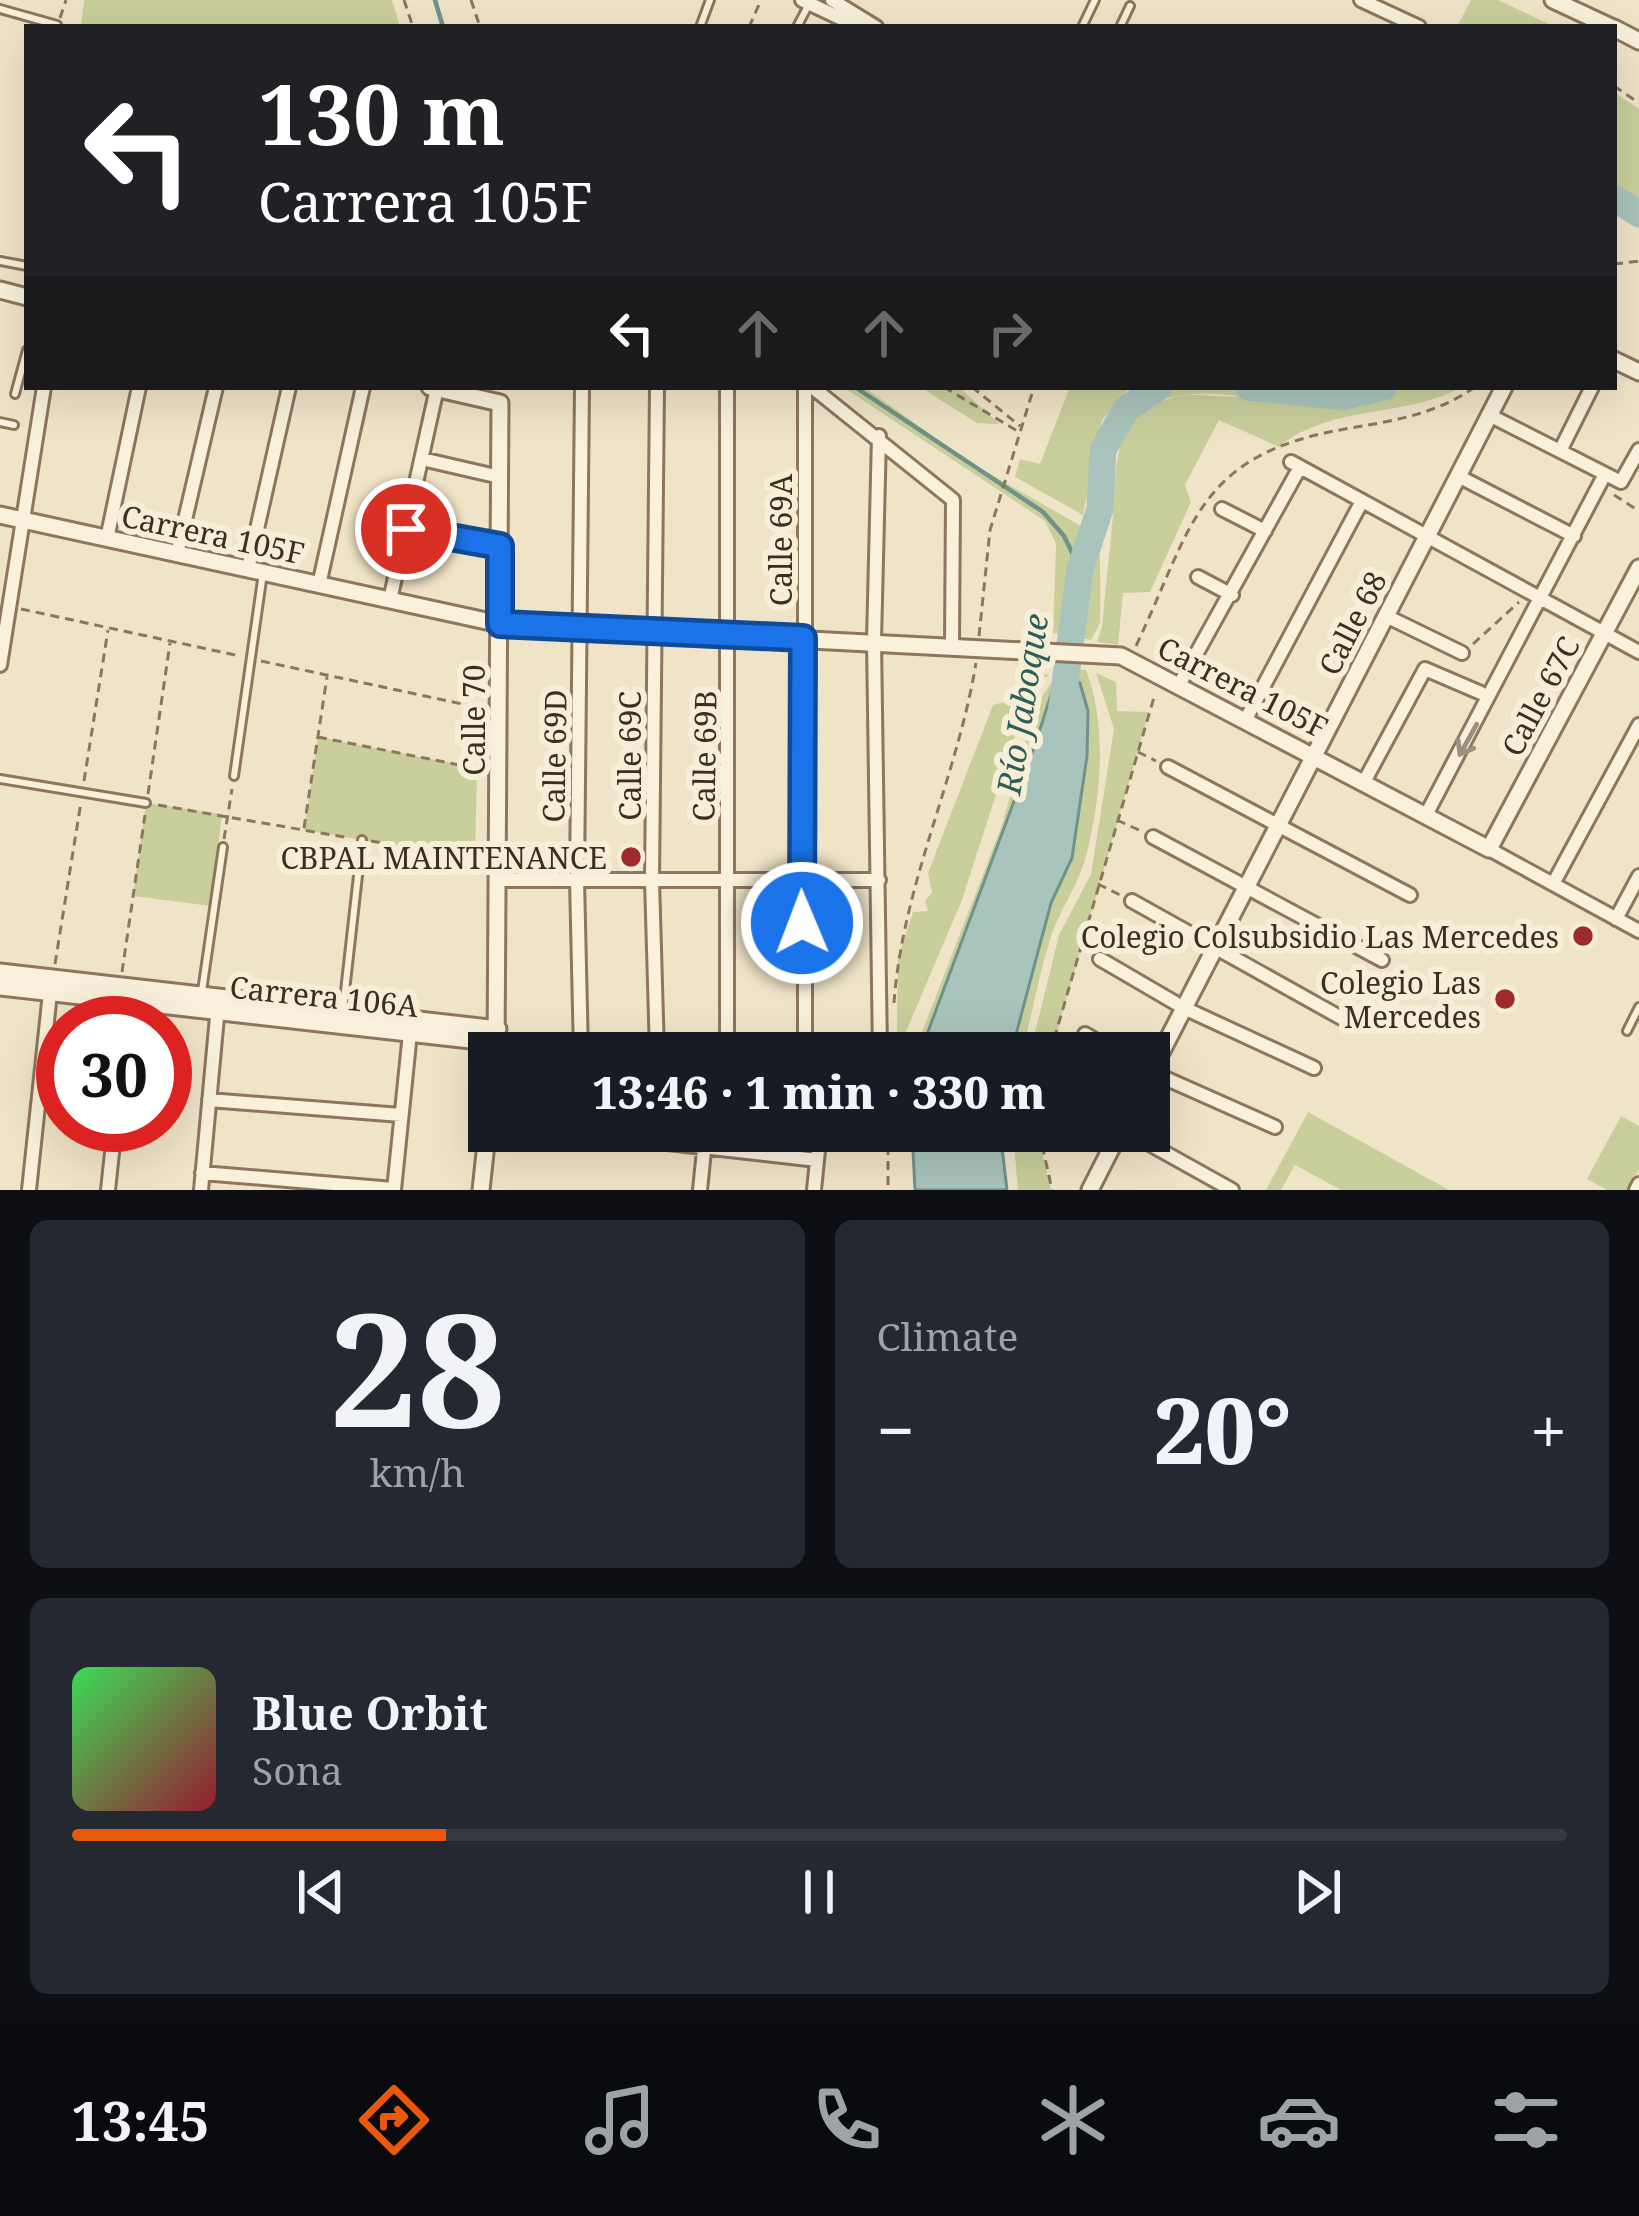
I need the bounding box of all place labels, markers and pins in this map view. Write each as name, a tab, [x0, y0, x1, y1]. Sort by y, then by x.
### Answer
pin	[355, 478, 457, 580]
place label: CBPAL MAINTENANCE	[280, 837, 607, 878]
marker: CBPAL MAINTENANCE	[618, 844, 644, 870]
place label: Colegio Colsubsidio Las Mercedes	[1081, 916, 1559, 957]
marker: Colegio Colsubsidio Las Mercedes	[1570, 923, 1596, 949]
place label: Colegio Las Mercedes	[1320, 962, 1481, 1037]
marker: Colegio Las Mercedes	[1492, 986, 1518, 1012]

